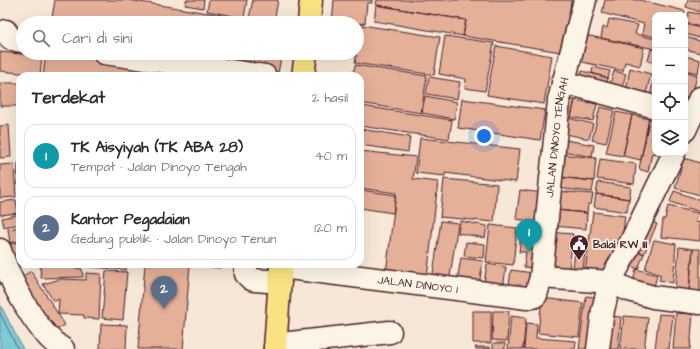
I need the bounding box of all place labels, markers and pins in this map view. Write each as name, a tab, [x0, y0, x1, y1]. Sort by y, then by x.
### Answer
pin: 1	[516, 219, 542, 252]
public building icon: Balai RW III	[568, 233, 590, 261]
place label: Balai RW III	[593, 237, 648, 252]
pin: 2	[151, 276, 177, 309]

